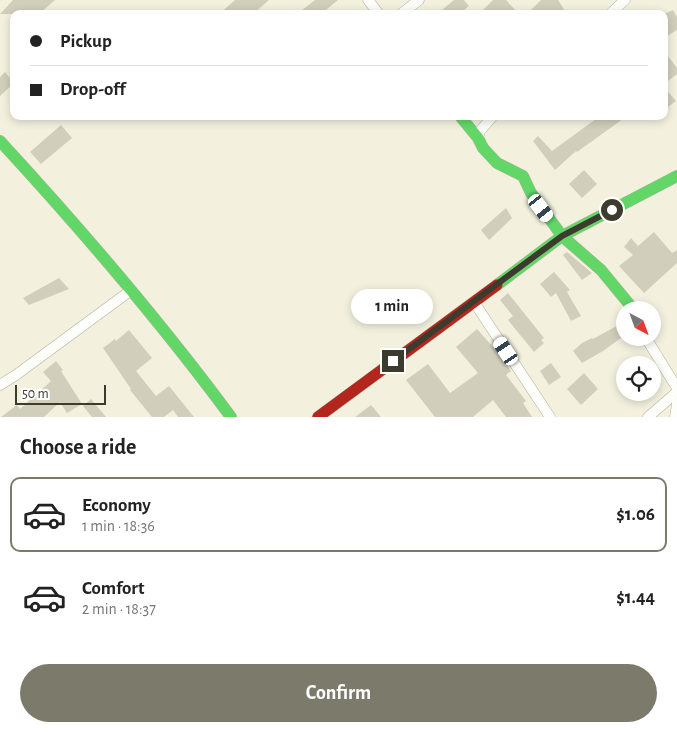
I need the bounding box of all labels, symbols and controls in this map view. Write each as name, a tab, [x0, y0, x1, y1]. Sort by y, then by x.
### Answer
text: Pickup	[60, 32, 112, 51]
text: Drop-off	[60, 80, 125, 99]
car	[525, 192, 556, 224]
route start	[601, 199, 623, 221]
callout: 1 min	[352, 288, 434, 324]
text: 1 min	[375, 298, 409, 314]
north arrow	[616, 301, 661, 346]
map controls	[616, 301, 661, 401]
car	[491, 334, 520, 368]
route end	[382, 350, 404, 372]
button: locate	[616, 356, 661, 401]
scale bar	[15, 382, 106, 405]
text: 50 m	[22, 387, 49, 401]
text: Choose a ride	[20, 436, 136, 458]
icon: car	[22, 492, 67, 537]
text: Economy	[82, 496, 151, 515]
text: $1.06	[616, 505, 655, 524]
text: 1 min · 18:36	[82, 518, 155, 534]
icon: car	[22, 575, 67, 620]
text: Comfort	[82, 579, 144, 598]
text: $1.44	[616, 588, 655, 607]
text: 2 min · 18:37	[82, 601, 156, 617]
button: Confirm	[20, 664, 657, 722]

